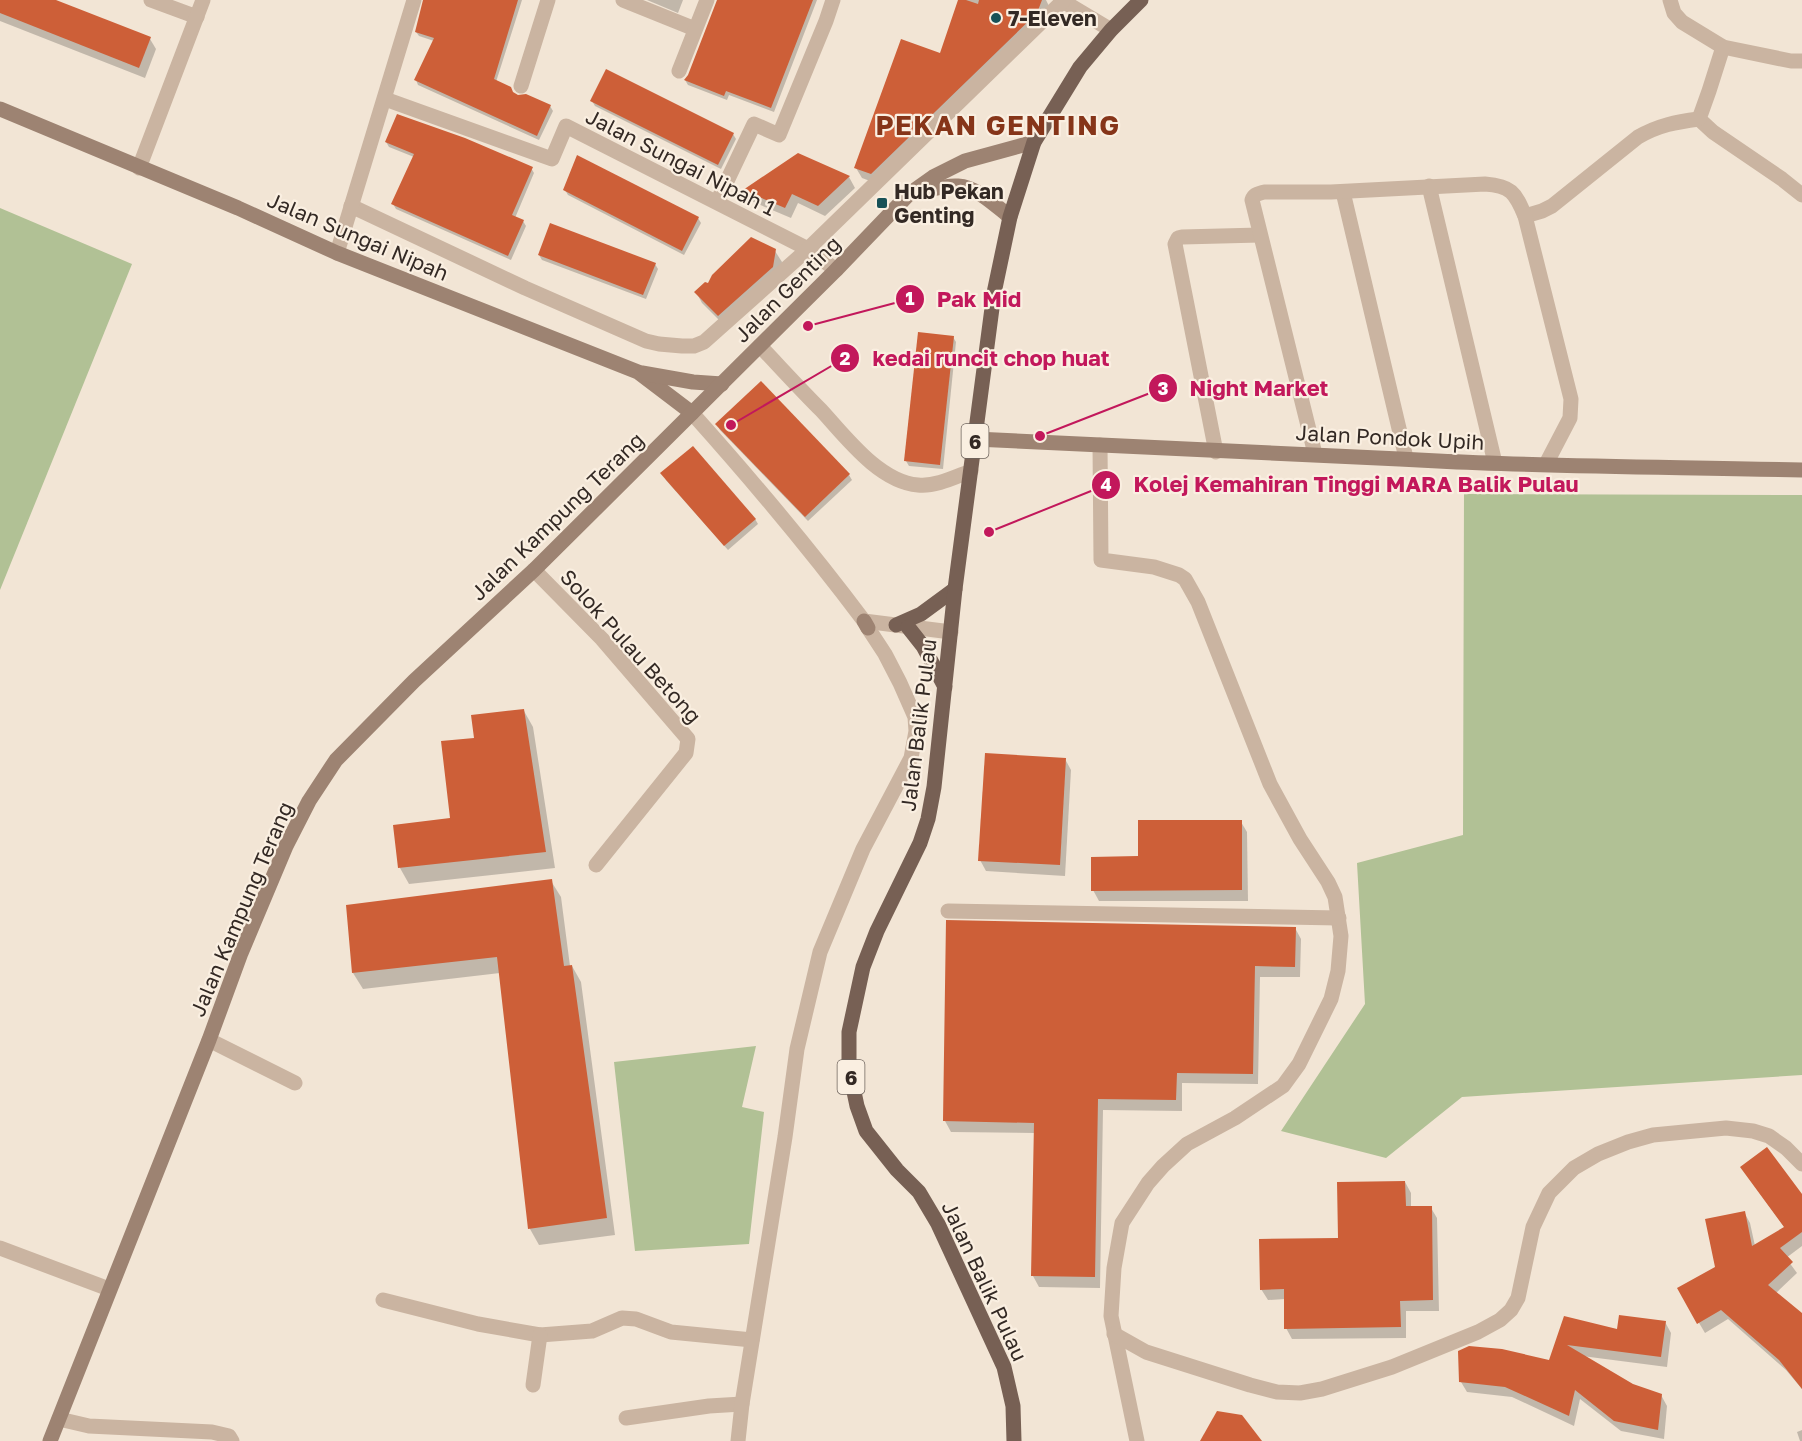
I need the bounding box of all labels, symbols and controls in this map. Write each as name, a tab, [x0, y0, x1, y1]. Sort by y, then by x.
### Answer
place label: 7-Eleven	[1008, 5, 1097, 31]
marker: 7-Eleven	[989, 11, 1003, 25]
street label: Jalan Sungai Nipah 1	[582, 103, 780, 221]
district label: PEKAN GENTING	[875, 109, 1121, 141]
place label: Hub Pekan Genting	[894, 178, 1004, 228]
street label: Jalan Sungai Nipah	[264, 186, 452, 286]
marker: Hub Pekan Genting	[875, 196, 889, 210]
street label: Jalan Genting	[728, 230, 846, 348]
callout: Pak Mid	[895, 279, 1033, 319]
text: Pak Mid	[937, 285, 1021, 312]
text: 1	[905, 287, 915, 309]
callout: kedai runcit chop huat	[830, 338, 1121, 378]
text: kedai runcit chop huat	[872, 344, 1110, 371]
text: 2	[840, 347, 851, 369]
callout: Night Market	[1148, 368, 1341, 408]
text: Night Market	[1190, 374, 1329, 401]
text: 3	[1158, 377, 1169, 399]
street label: Jalan Pondok Upih	[1295, 419, 1485, 455]
road number: 6	[962, 424, 988, 458]
street label: Jalan Kampung Terang	[465, 427, 649, 605]
callout: Kolej Kemahiran Tinggi MARA Balik Pulau	[1091, 465, 1590, 505]
text: Kolej Kemahiran Tinggi MARA Balik Pulau	[1133, 470, 1579, 497]
text: 4	[1100, 473, 1112, 495]
street label: Solok Pulau Betong	[555, 564, 707, 728]
street label: Jalan Balik Pulau	[895, 637, 941, 813]
street label: Jalan Kampung Terang	[184, 798, 298, 1020]
road number: 6	[838, 1060, 864, 1094]
street label: Jalan Balik Pulau	[937, 1197, 1033, 1365]

